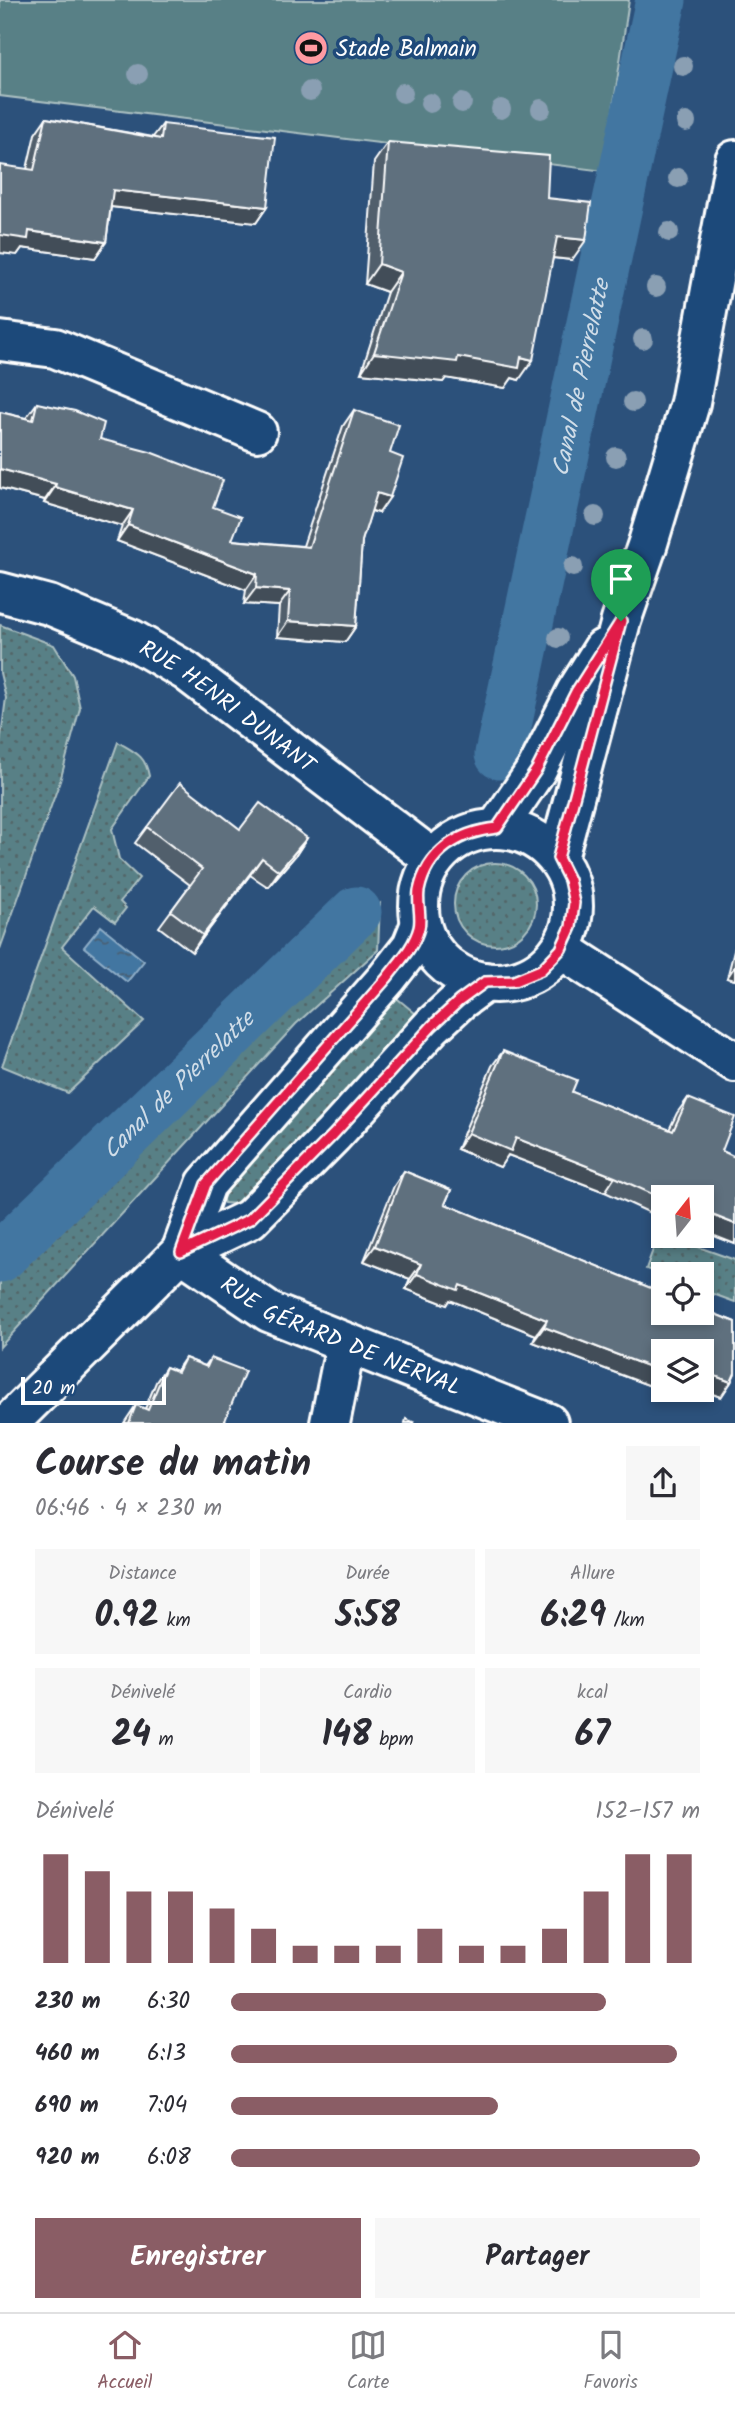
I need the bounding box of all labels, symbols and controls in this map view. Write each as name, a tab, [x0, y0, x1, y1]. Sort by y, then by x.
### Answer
sports icon: Stade Balmain	[292, 29, 330, 67]
place label: Stade Balmain	[336, 32, 477, 68]
water label: Canal de Pierrelatte	[542, 274, 622, 480]
pin	[591, 549, 651, 621]
icon: arrive	[602, 560, 640, 598]
street label: RUE HENRI DUNANT	[132, 631, 324, 784]
water label: Canal de Pierrelatte	[94, 1000, 266, 1169]
north arrow	[651, 1185, 714, 1248]
map controls	[651, 1185, 714, 1402]
button: locate	[651, 1262, 714, 1325]
street label: RUE GÉRARD DE NERVAL	[212, 1268, 466, 1407]
button: layers	[651, 1339, 714, 1402]
scale bar	[21, 1374, 166, 1406]
text: 20 m	[32, 1374, 75, 1404]
text: Course du matin	[35, 1435, 311, 1495]
button: share	[626, 1446, 700, 1520]
text: 06:46 · 4 × 230 m	[35, 1491, 222, 1527]
text: Distance	[108, 1559, 177, 1589]
text: Durée	[345, 1559, 390, 1589]
text: Allure	[570, 1559, 615, 1589]
text: 0.92	[94, 1589, 159, 1645]
text: 5:58	[335, 1589, 400, 1645]
text: 6:29	[540, 1589, 606, 1645]
text: km	[159, 1606, 191, 1636]
text: /km	[606, 1606, 645, 1636]
text: Dénivelé	[110, 1678, 175, 1708]
text: Cardio	[343, 1678, 392, 1708]
text: kcal	[577, 1678, 608, 1708]
text: 24	[111, 1708, 151, 1764]
text: 148	[321, 1708, 372, 1764]
text: 67	[575, 1708, 610, 1764]
text: m	[151, 1725, 174, 1755]
text: bpm	[372, 1725, 414, 1755]
text: Dénivelé	[35, 1794, 113, 1830]
text: 152–157 m	[595, 1794, 700, 1830]
text: 230 m	[35, 1984, 100, 2020]
text: 6:30	[147, 1984, 190, 2020]
text: 460 m	[35, 2036, 100, 2072]
text: 6:13	[147, 2036, 186, 2072]
text: 690 m	[35, 2088, 99, 2124]
text: 7:04	[147, 2088, 187, 2124]
text: 920 m	[35, 2140, 100, 2176]
text: 6:08	[147, 2140, 191, 2176]
button: Enregistrer	[35, 2218, 361, 2298]
button: Partager	[375, 2218, 700, 2298]
tab: Accueil	[97, 2326, 152, 2398]
tab: Carte	[347, 2326, 389, 2398]
tab: Favoris	[583, 2326, 638, 2398]

